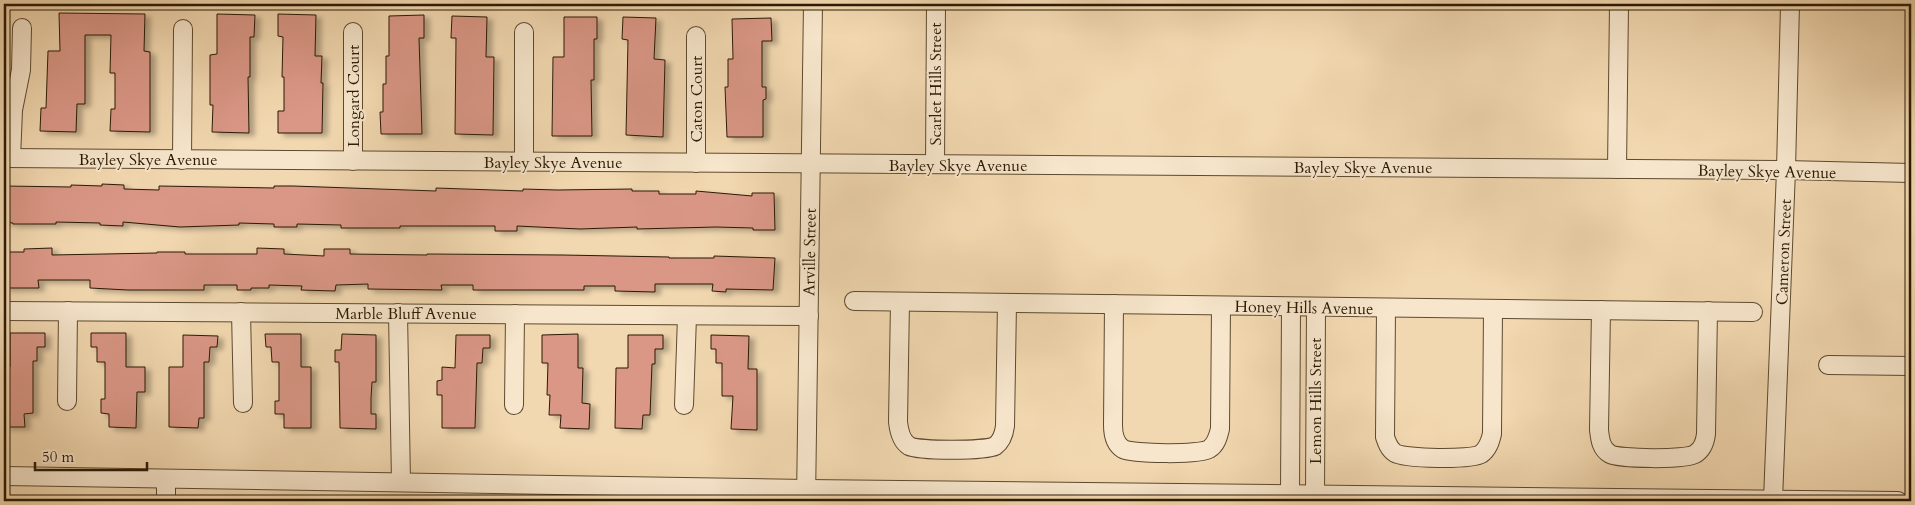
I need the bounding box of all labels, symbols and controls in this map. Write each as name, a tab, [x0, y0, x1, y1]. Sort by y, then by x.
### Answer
street label: Scarlet Hills Street	[925, 23, 947, 145]
street label: Longard Court	[343, 45, 365, 147]
street label: Caton Court	[686, 56, 708, 142]
street label: Bayley Skye Avenue	[79, 149, 217, 171]
street label: Bayley Skye Avenue	[484, 152, 622, 174]
street label: Bayley Skye Avenue	[889, 155, 1027, 177]
street label: Bayley Skye Avenue	[1294, 157, 1432, 179]
street label: Bayley Skye Avenue	[1697, 160, 1837, 184]
street label: Cameron Street	[1771, 199, 1797, 306]
street label: Arville Street	[798, 208, 822, 296]
street label: Honey Hills Avenue	[1234, 296, 1374, 320]
street label: Marble Bluff Avenue	[335, 303, 477, 325]
street label: Lemon Hills Street	[1305, 338, 1327, 464]
scale bar	[35, 440, 148, 472]
text: 50 m	[42, 447, 74, 467]

